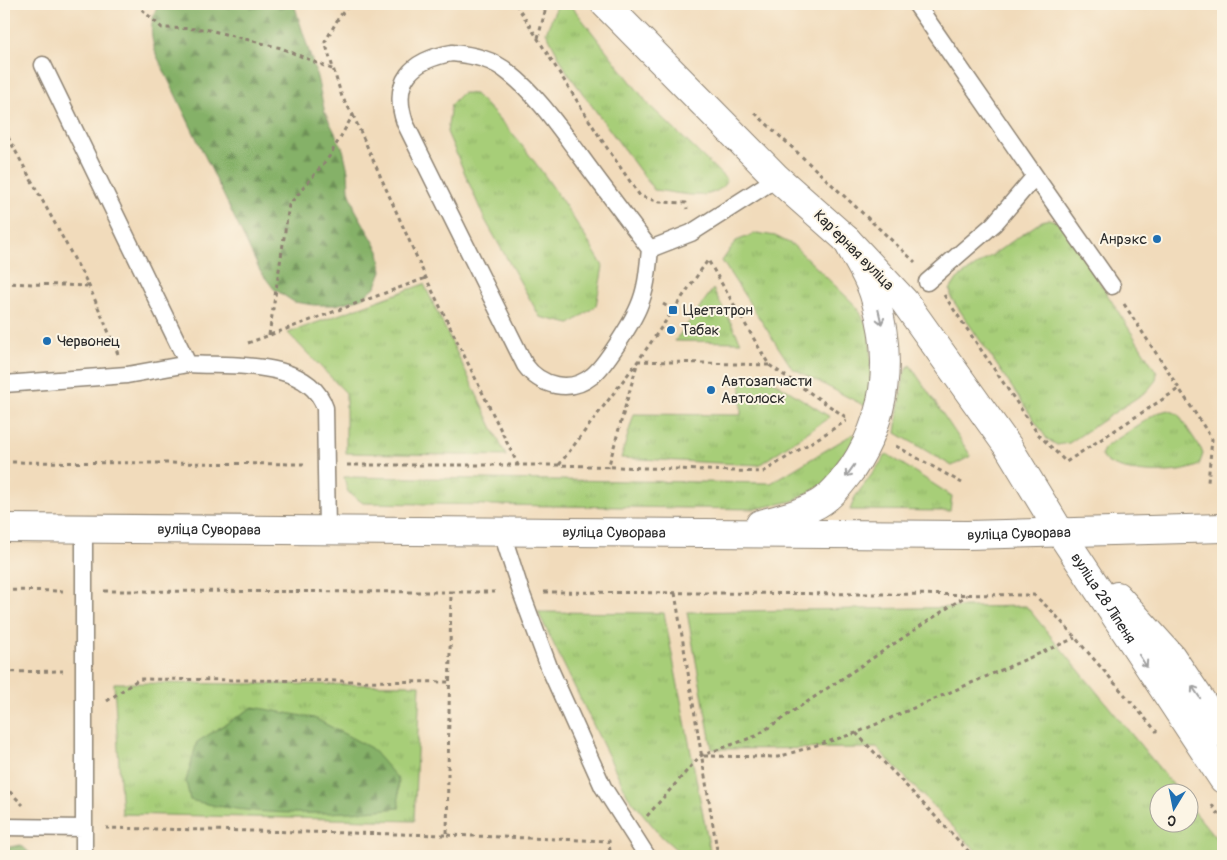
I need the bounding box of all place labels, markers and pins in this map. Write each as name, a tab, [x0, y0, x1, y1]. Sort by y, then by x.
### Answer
place label: Анрэкс	[1099, 230, 1147, 249]
marker: Анрэкс	[1151, 233, 1163, 245]
place label: Цветатрон	[683, 301, 753, 320]
marker: Цветатрон	[667, 304, 679, 316]
place label: Табак	[681, 321, 719, 340]
marker: Табак	[665, 324, 677, 336]
place label: Червонец	[57, 332, 120, 351]
marker: Червонец	[41, 335, 53, 347]
place label: Автозапчасти Автолоск	[721, 372, 812, 408]
marker: Автозапчасти Автолоск	[705, 384, 717, 396]

